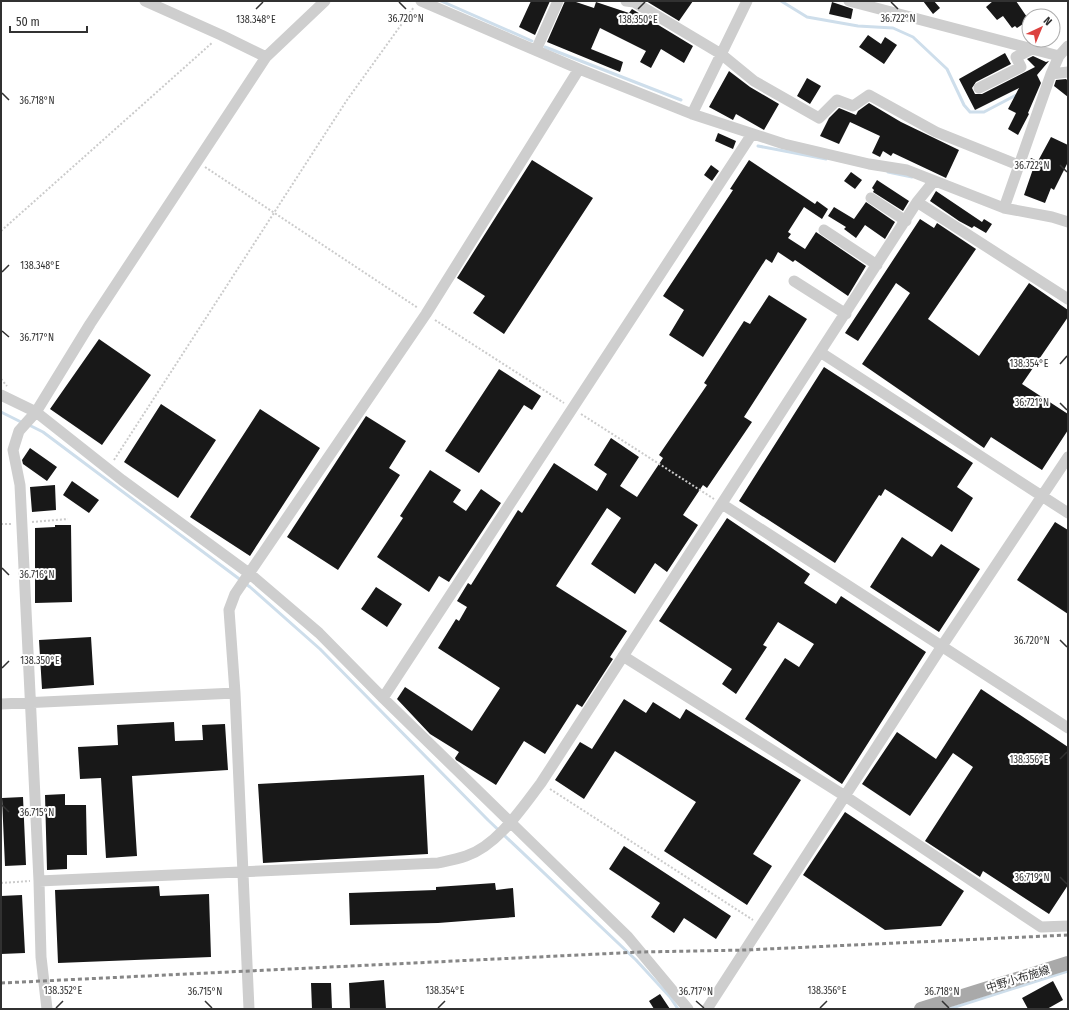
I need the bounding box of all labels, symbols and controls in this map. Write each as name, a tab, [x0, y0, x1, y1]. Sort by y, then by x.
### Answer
scale bar	[10, 8, 87, 34]
north arrow	[1021, 8, 1061, 48]
text: 36.720°N	[388, 13, 424, 25]
text: 36.722°N	[880, 13, 916, 25]
text: 138.348°E	[236, 14, 276, 26]
text: 138.350°E	[618, 14, 658, 26]
text: N	[1041, 14, 1054, 28]
text: 50 m	[16, 15, 40, 29]
text: 36.718°N	[19, 95, 55, 107]
text: 36.722°N	[1014, 160, 1050, 172]
text: 138.348°E	[20, 260, 60, 272]
text: 36.717°N	[20, 332, 54, 344]
text: 138.354°E	[1010, 358, 1049, 370]
text: 36.721°N	[1015, 397, 1049, 409]
text: 36.716°N	[19, 569, 55, 581]
text: 36.720°N	[1014, 635, 1050, 647]
text: 138.350°E	[20, 655, 60, 667]
text: 138.356°E	[1010, 754, 1049, 766]
text: 36.715°N	[20, 807, 54, 819]
text: 36.719°N	[1014, 872, 1050, 884]
street label: 中野小布施線	[985, 963, 1051, 995]
text: 138.352°E	[44, 985, 83, 997]
text: 138.354°E	[426, 985, 465, 997]
text: 138.356°E	[808, 985, 847, 997]
text: 36.715°N	[188, 986, 222, 998]
text: 36.717°N	[679, 986, 713, 998]
text: 36.718°N	[924, 986, 960, 998]

